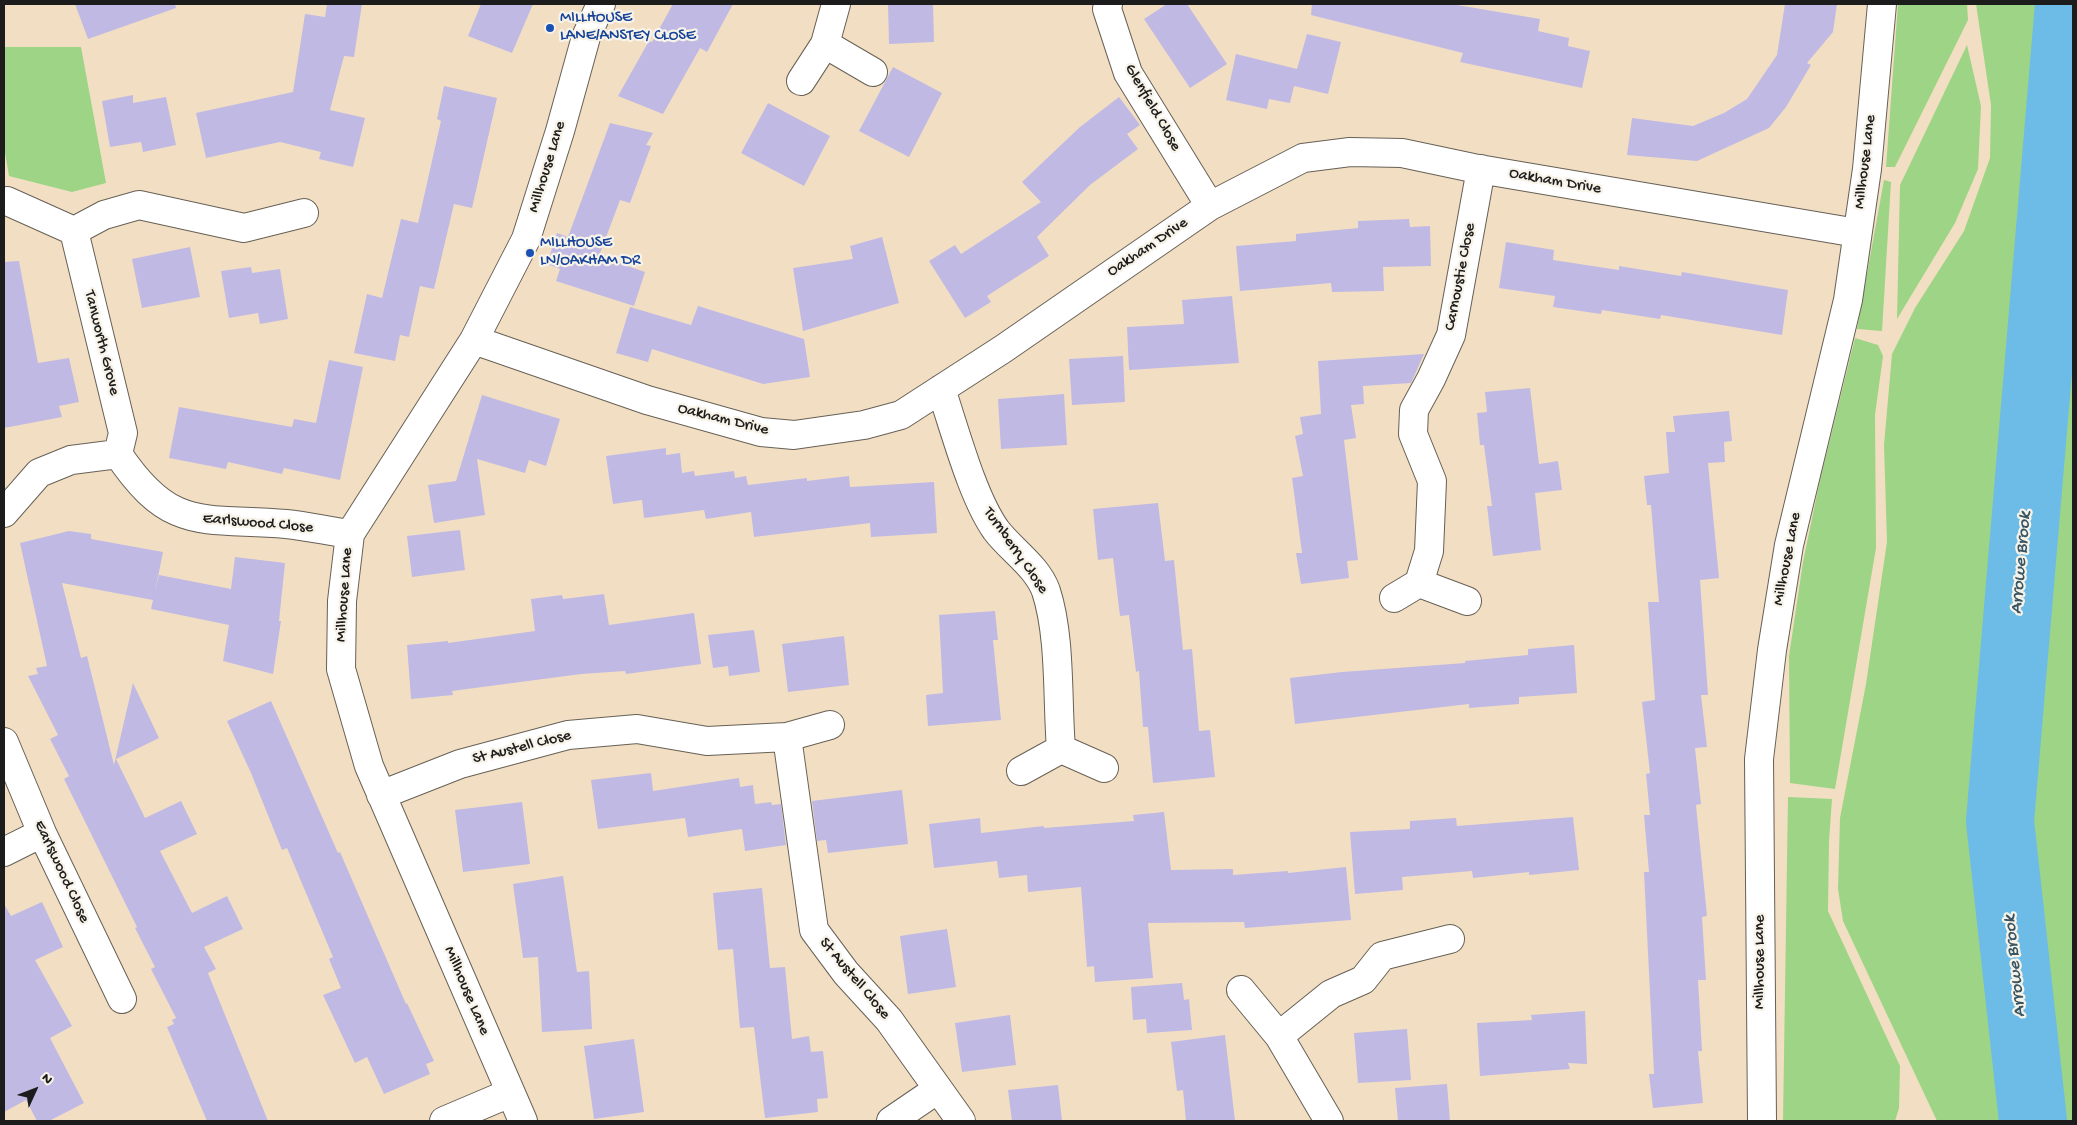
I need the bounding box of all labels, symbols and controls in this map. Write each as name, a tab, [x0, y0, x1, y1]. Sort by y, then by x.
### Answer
place label: MILLHOUSE LANE/ANSTEY CLOSE	[560, 9, 696, 47]
marker: MILLHOUSE LANE/ANSTEY CLOSE	[544, 22, 556, 34]
street label: Glenfield Close	[1119, 61, 1185, 155]
street label: Millhouse Lane	[1851, 114, 1881, 210]
street label: Millhouse Lane	[525, 119, 571, 215]
street label: Oakham Drive	[1507, 164, 1603, 200]
street label: Oakham Drive	[1104, 214, 1192, 282]
street label: Carnoustie Close	[1441, 222, 1481, 332]
place label: MILLHOUSE LN/OAKHAM DR	[540, 234, 640, 272]
marker: MILLHOUSE LN/OAKHAM DR	[524, 247, 536, 259]
street label: Tanworth Grove	[79, 289, 123, 397]
street label: Oakham Drive	[675, 399, 771, 441]
street label: Turnberry Close	[978, 504, 1052, 598]
street label: Earlswood Close	[202, 510, 314, 538]
street label: Millhouse Lane	[1770, 511, 1806, 607]
water label: Arrowe Brook	[2007, 511, 2037, 615]
street label: Millhouse Lane	[332, 547, 358, 643]
street label: St Austell Close	[471, 726, 573, 770]
street label: Earlswood Close	[29, 818, 93, 926]
water label: Arrowe Brook	[2000, 914, 2032, 1018]
street label: Millhouse Lane	[1751, 915, 1771, 1009]
street label: St Austell Close	[814, 934, 894, 1024]
street label: Millhouse Lane	[439, 944, 493, 1038]
north arrow	[10, 1065, 60, 1115]
text: N	[37, 1070, 56, 1089]

